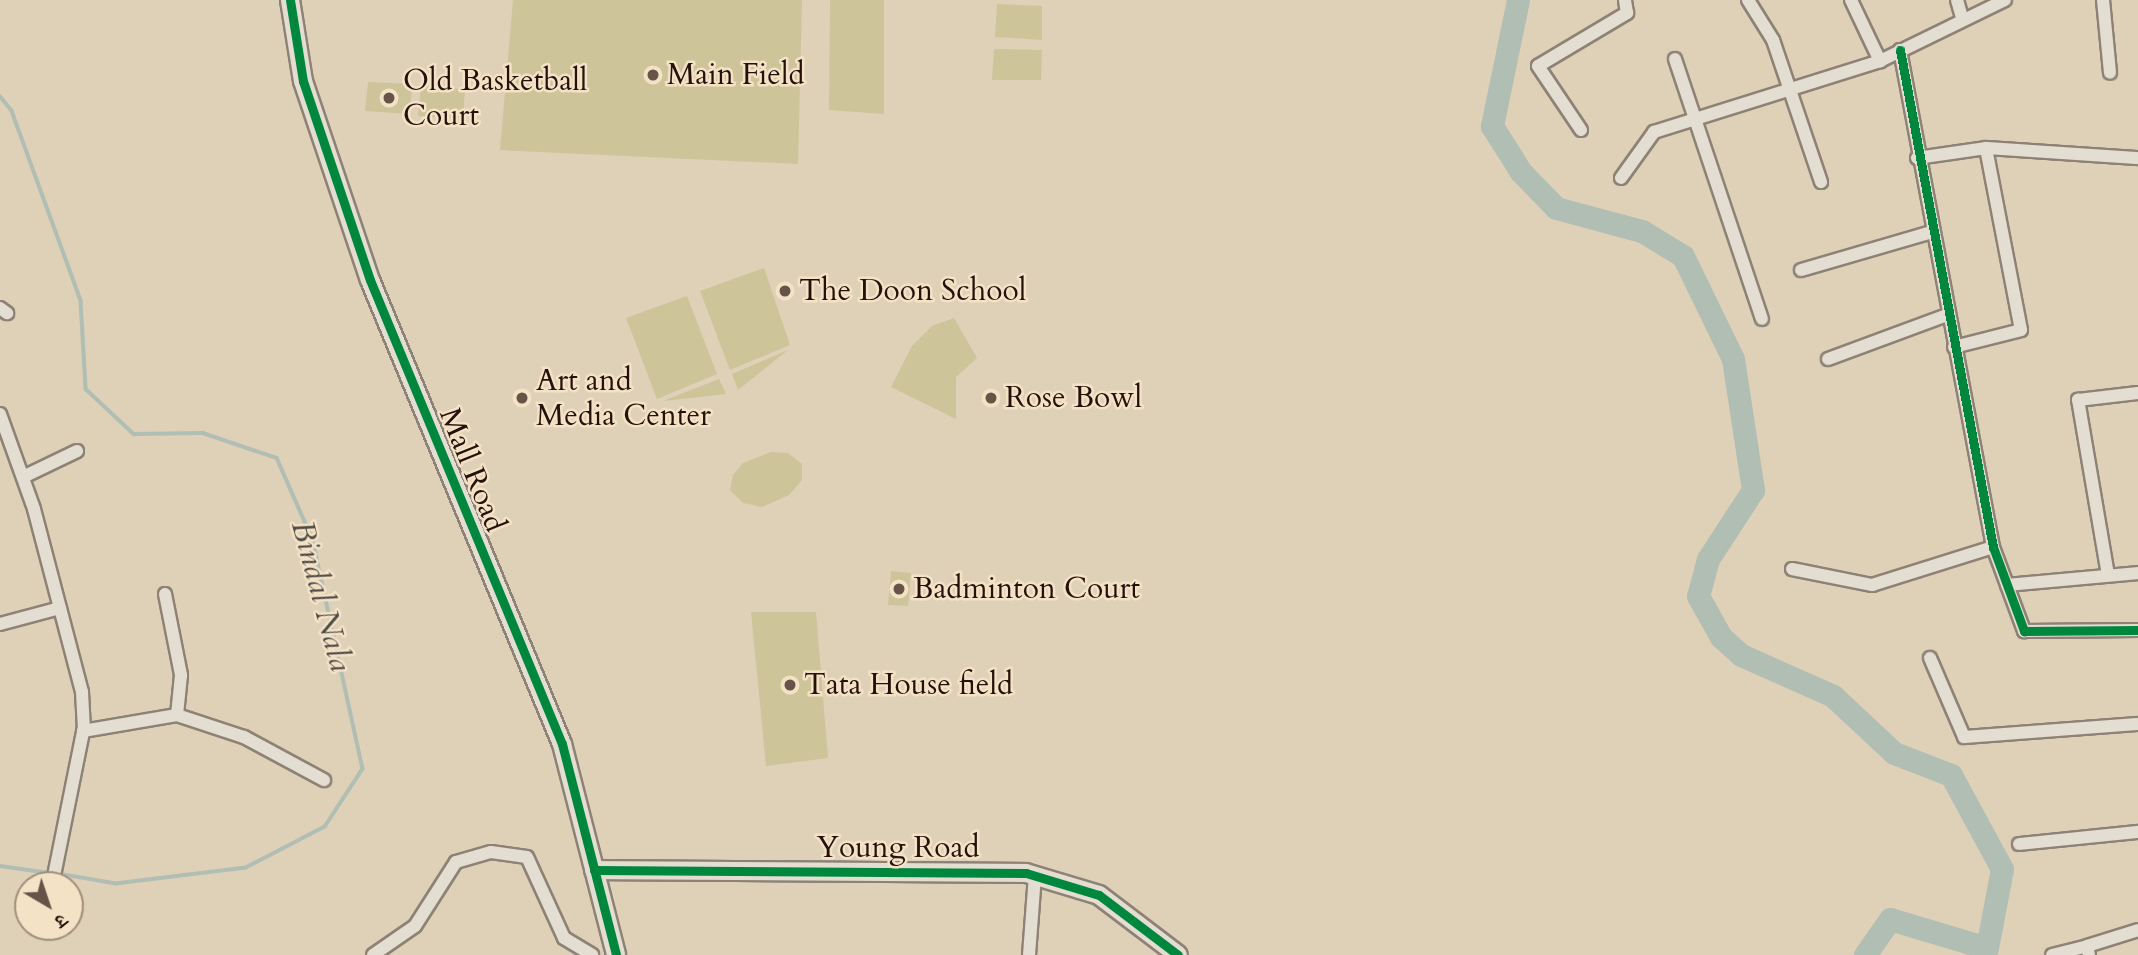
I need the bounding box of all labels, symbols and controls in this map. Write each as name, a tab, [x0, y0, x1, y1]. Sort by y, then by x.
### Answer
place label: Main Field	[667, 57, 805, 93]
place label: Old Basketball Court	[403, 63, 587, 134]
marker: Main Field	[645, 67, 661, 83]
marker: Old Basketball Court	[381, 90, 397, 106]
place label: The Doon School	[799, 273, 1026, 309]
marker: The Doon School	[777, 283, 793, 299]
place label: Art and Media Center	[536, 363, 711, 434]
place label: Rose Bowl	[1005, 380, 1142, 416]
marker: Art and Media Center	[514, 390, 530, 406]
marker: Rose Bowl	[983, 390, 999, 406]
street label: Mall Road	[431, 403, 513, 537]
water label: Bindal Nala	[282, 516, 360, 676]
place label: Badminton Court	[913, 571, 1140, 607]
marker: Badminton Court	[891, 581, 907, 597]
place label: Tata House field	[804, 667, 1013, 703]
marker: Tata House field	[782, 677, 798, 693]
street label: Young Road	[817, 830, 979, 866]
north arrow	[14, 871, 84, 941]
text: उ	[49, 908, 73, 934]

